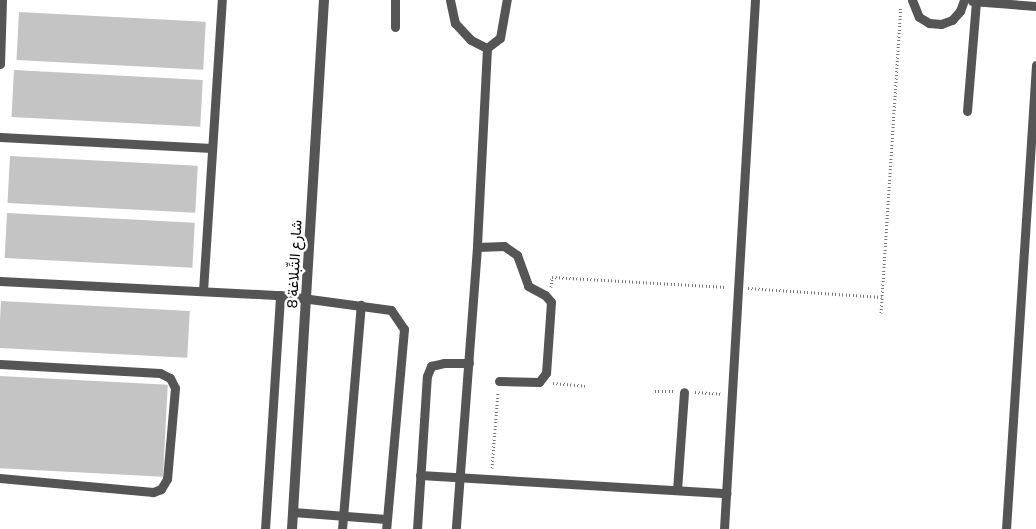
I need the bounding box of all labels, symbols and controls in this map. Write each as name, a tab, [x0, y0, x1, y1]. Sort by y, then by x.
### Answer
street label: شارع التِّبلاغة 8	[283, 219, 305, 309]

